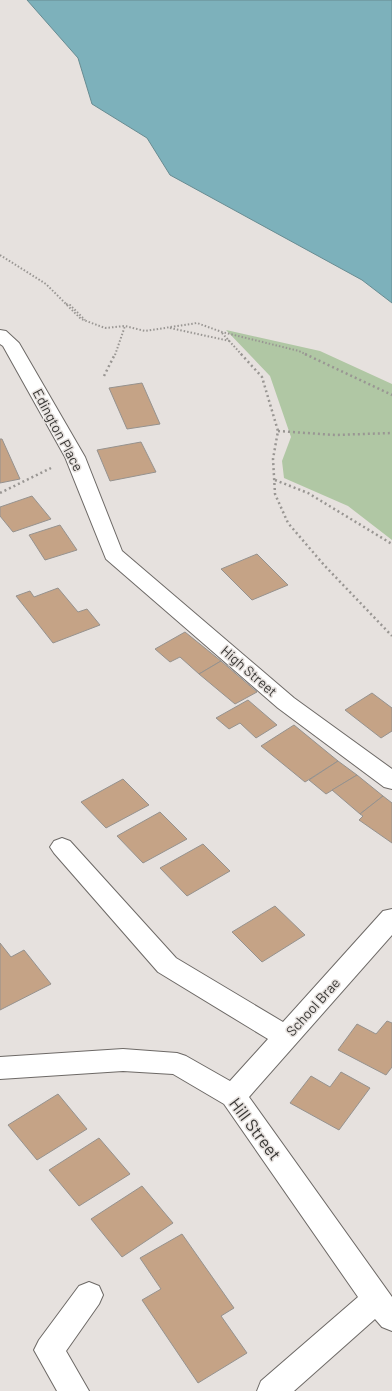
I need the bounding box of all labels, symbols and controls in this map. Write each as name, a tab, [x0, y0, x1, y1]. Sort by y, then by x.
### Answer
street label: Edington Place	[30, 386, 87, 474]
street label: High Street	[218, 642, 281, 700]
street label: School Brae	[282, 974, 343, 1039]
street label: Hill Street	[226, 1093, 286, 1164]

